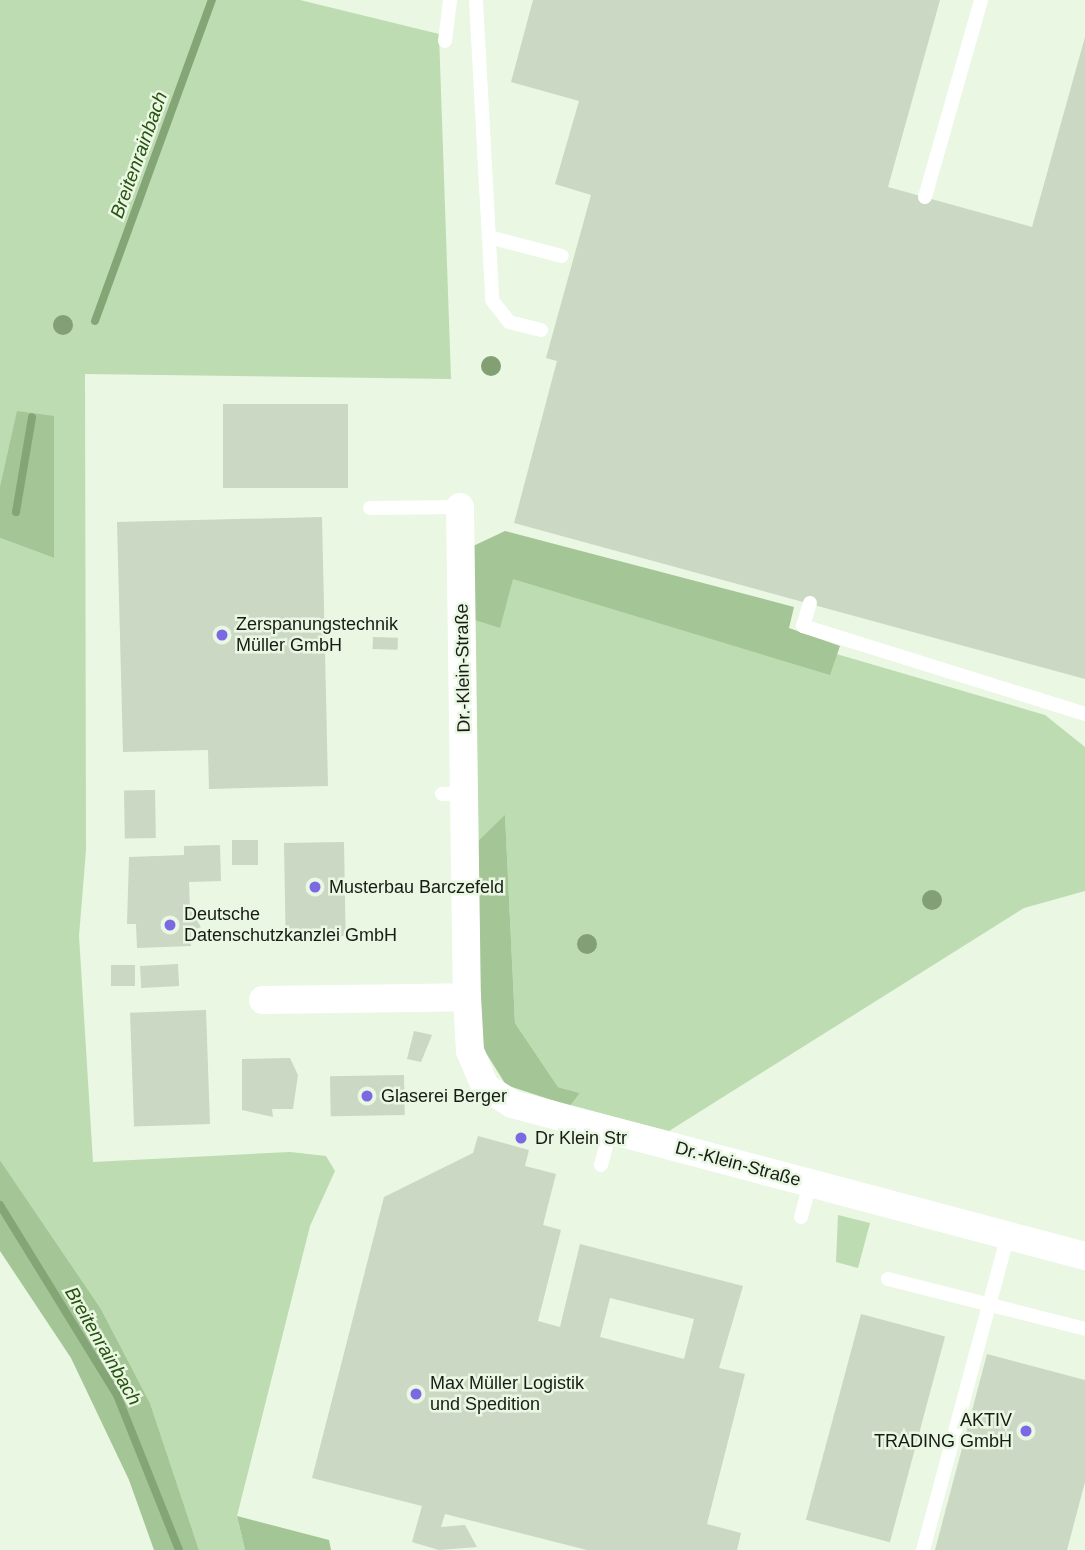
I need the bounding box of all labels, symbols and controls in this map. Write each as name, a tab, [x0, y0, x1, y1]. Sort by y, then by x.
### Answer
water label: Breitenrainbach	[106, 89, 172, 221]
street label: Dr.-Klein-Straße	[451, 603, 475, 733]
place label: Zerspanungstechnik Müller GmbH	[236, 614, 398, 656]
marker: Zerspanungstechnik Müller GmbH	[214, 627, 230, 643]
place label: Musterbau Barczefeld	[329, 876, 504, 898]
marker: Musterbau Barczefeld	[307, 879, 323, 895]
place label: Deutsche Datenschutzkanzlei GmbH	[184, 904, 397, 946]
marker: Deutsche Datenschutzkanzlei GmbH	[162, 917, 178, 933]
place label: Glaserei Berger	[381, 1085, 507, 1107]
marker: Glaserei Berger	[359, 1088, 375, 1104]
place label: Dr Klein Str	[535, 1127, 627, 1149]
marker: Dr Klein Str	[513, 1130, 529, 1146]
street label: Dr.-Klein-Straße	[673, 1137, 803, 1191]
water label: Breitenrainbach	[60, 1283, 146, 1409]
place label: Max Müller Logistik und Spedition	[430, 1373, 584, 1416]
marker: Max Müller Logistik und Spedition	[408, 1386, 424, 1402]
place label: AKTIV TRADING GmbH	[874, 1410, 1012, 1452]
marker: AKTIV TRADING GmbH	[1018, 1423, 1034, 1439]

